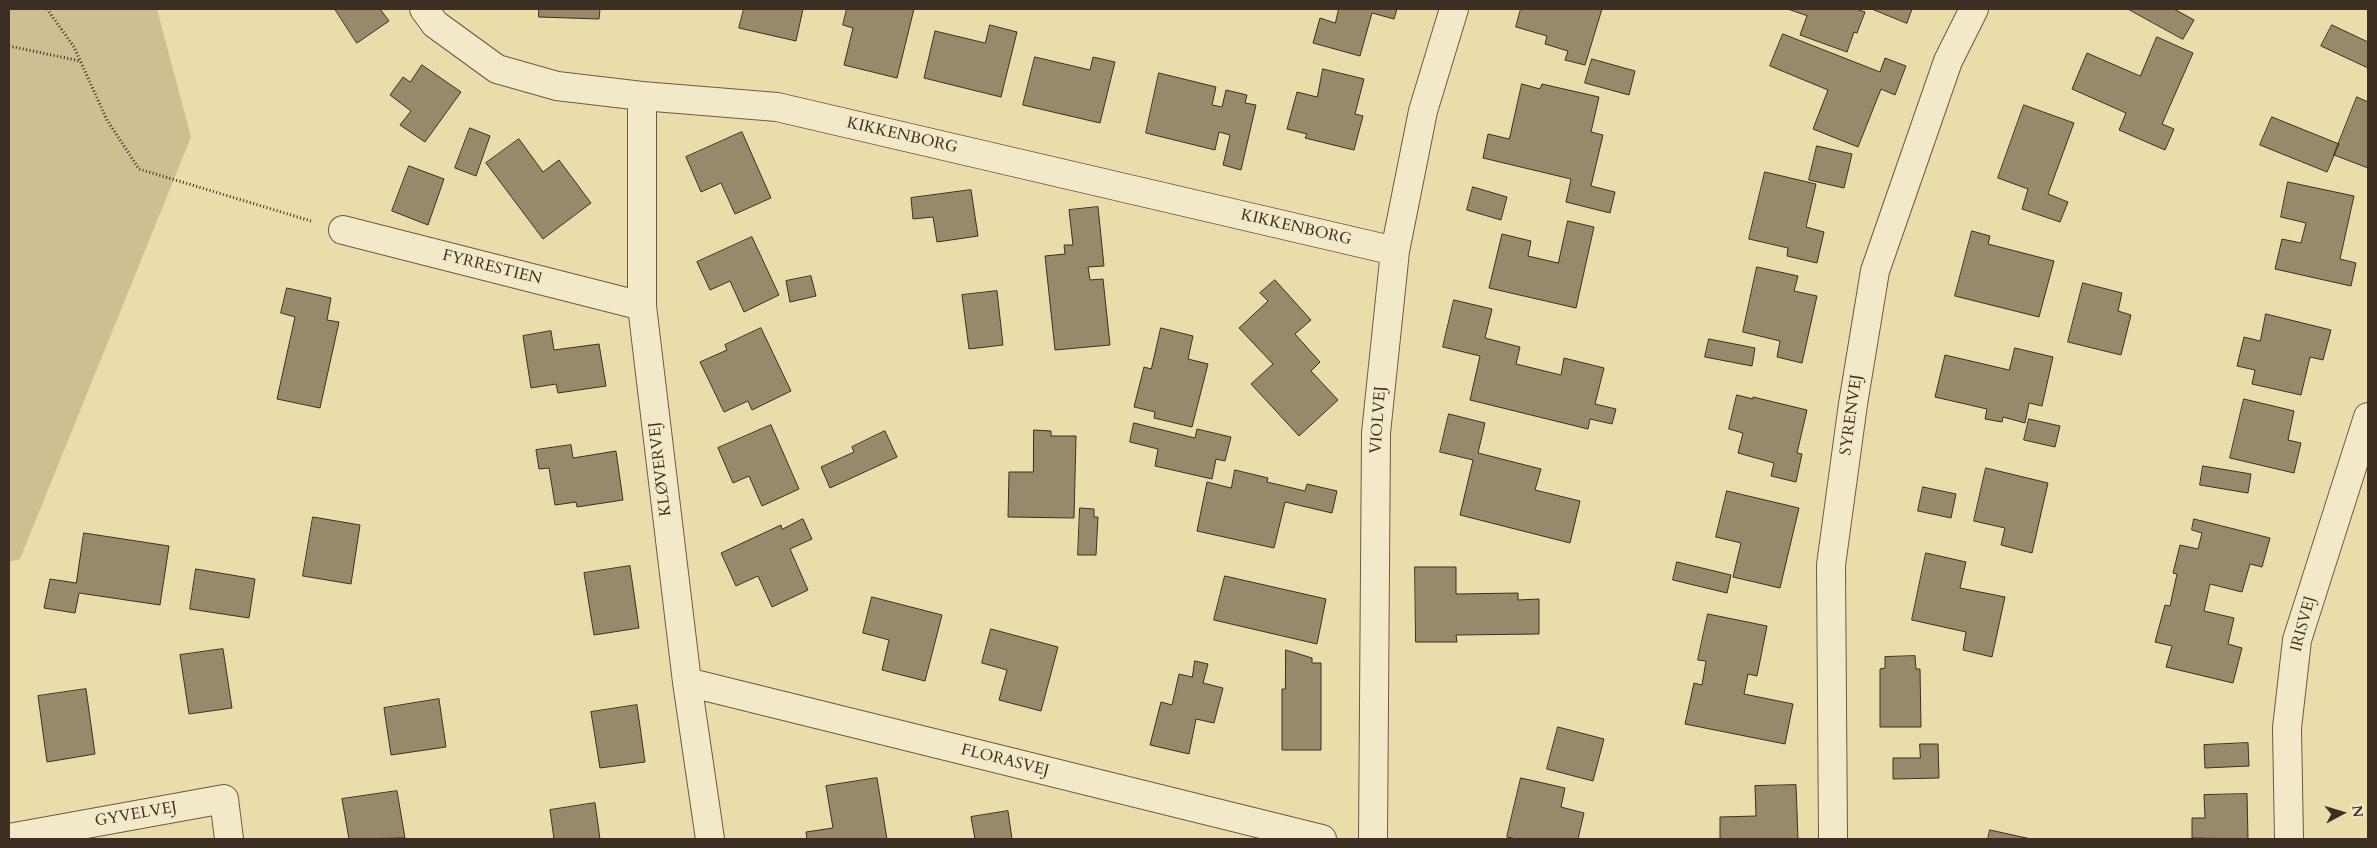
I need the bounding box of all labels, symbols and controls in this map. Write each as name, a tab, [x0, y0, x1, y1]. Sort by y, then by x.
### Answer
street label: KIKKENBORG	[845, 114, 959, 158]
street label: KIKKENBORG	[1239, 206, 1353, 250]
street label: FYRRESTIEN	[440, 246, 544, 290]
street label: SYRENVEJ	[1837, 373, 1867, 457]
street label: VIOLVEJ	[1367, 386, 1391, 454]
street label: KLØVERVEJ	[646, 421, 676, 517]
street label: IRISVEJ	[2287, 594, 2321, 654]
street label: FLORASVEJ	[959, 741, 1051, 781]
north arrow	[2317, 788, 2367, 838]
street label: GYVELVEJ	[93, 798, 179, 832]
text: N	[2347, 804, 2367, 818]

